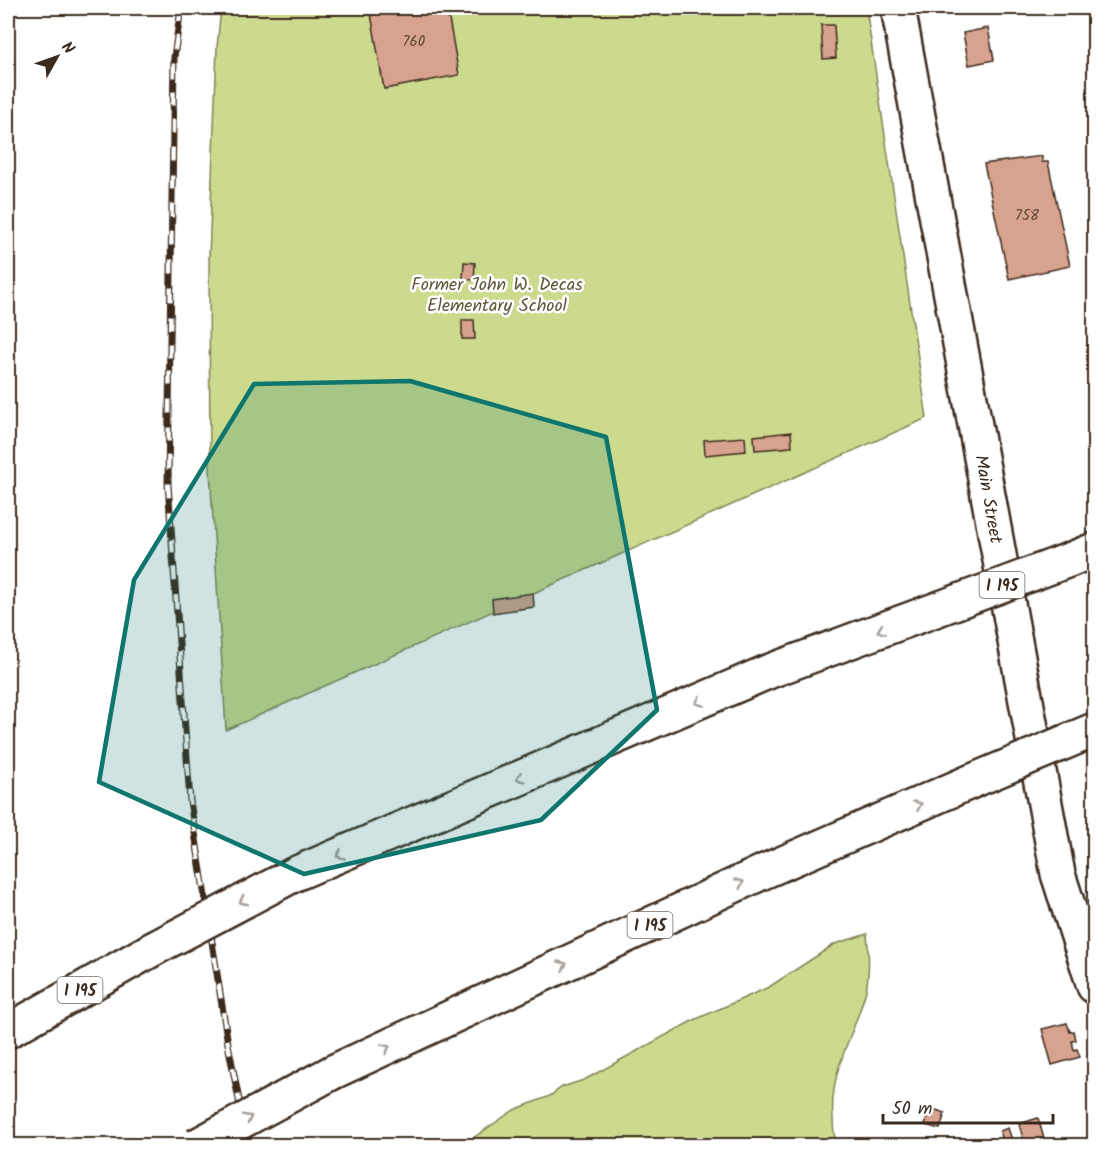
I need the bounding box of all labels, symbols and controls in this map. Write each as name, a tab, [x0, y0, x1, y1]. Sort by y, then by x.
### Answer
north arrow	[27, 27, 87, 87]
house number: 760	[403, 30, 426, 54]
text: N	[55, 36, 80, 60]
house number: 758	[1015, 204, 1040, 228]
park label: Former John W. Decas Elementary School	[411, 271, 583, 321]
street label: Main Street	[965, 453, 1010, 547]
road number: I 195	[980, 572, 1024, 598]
one-way arrow	[876, 623, 887, 635]
one-way arrow	[695, 694, 706, 706]
one-way arrow	[515, 771, 526, 783]
one-way arrow	[912, 800, 923, 812]
one-way arrow	[336, 847, 347, 859]
one-way arrow	[733, 879, 744, 891]
one-way arrow	[239, 894, 250, 905]
road number: I 195	[628, 912, 672, 938]
one-way arrow	[556, 961, 567, 973]
road number: I 195	[58, 977, 103, 1003]
one-way arrow	[380, 1043, 391, 1055]
scale bar	[883, 1087, 1052, 1125]
text: 50 m	[892, 1095, 932, 1124]
one-way arrow	[241, 1114, 252, 1125]

